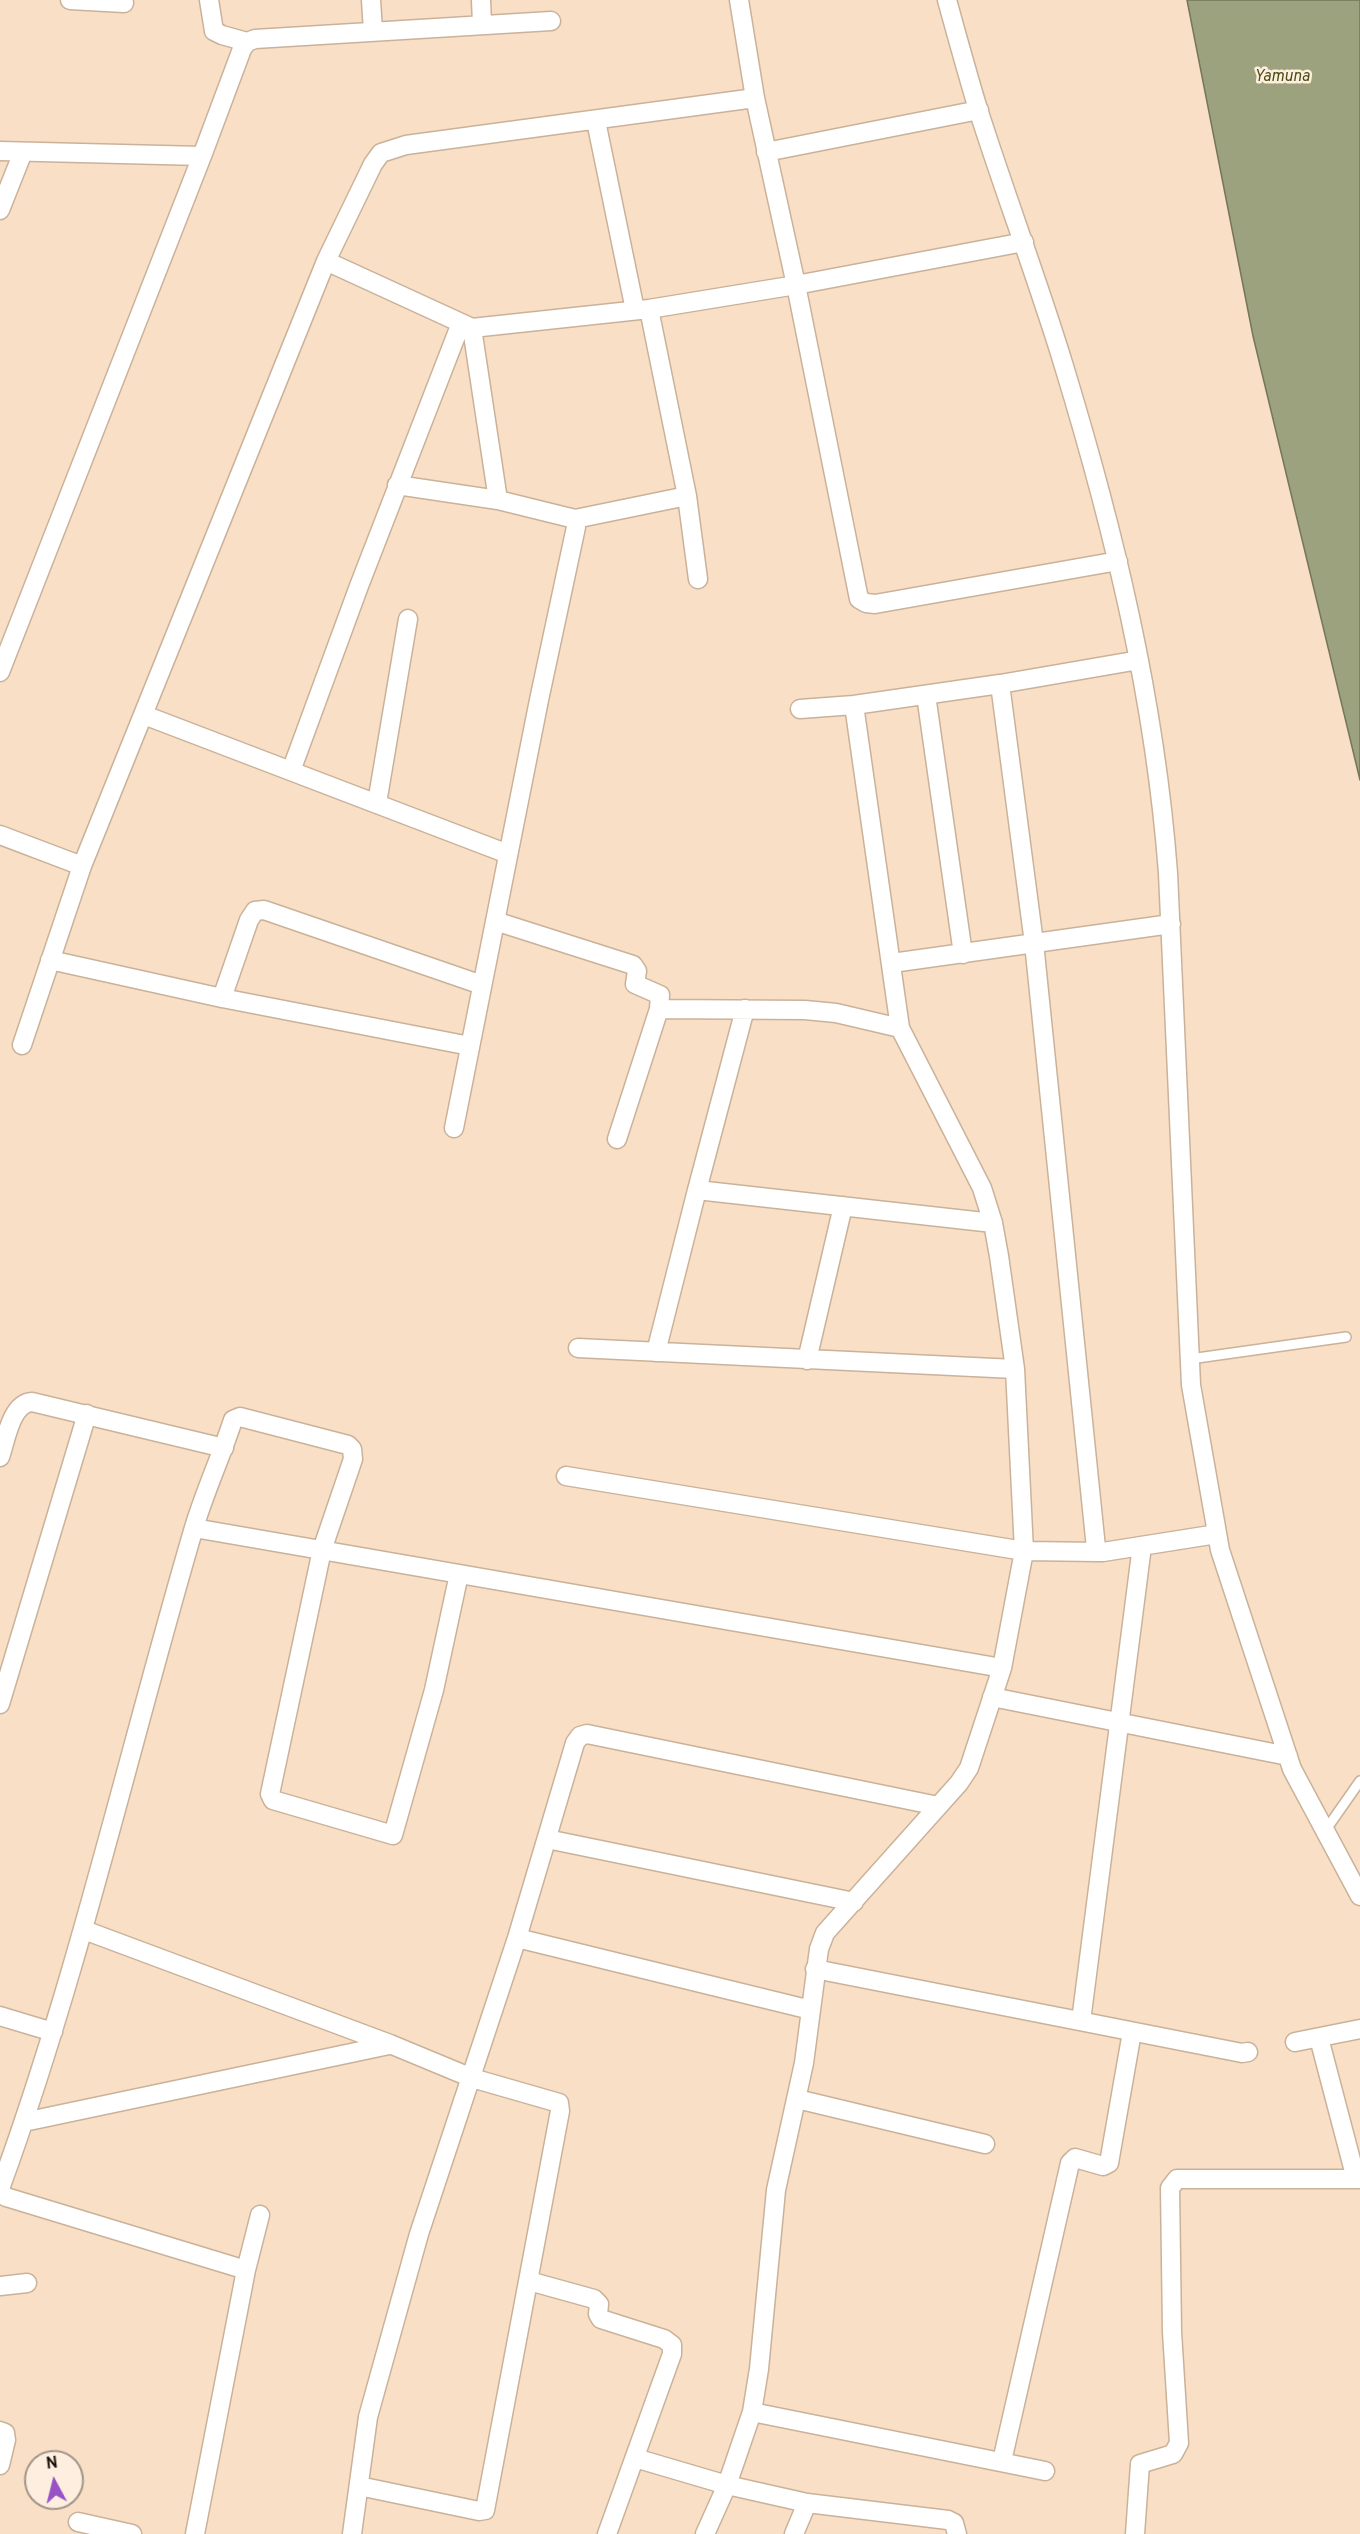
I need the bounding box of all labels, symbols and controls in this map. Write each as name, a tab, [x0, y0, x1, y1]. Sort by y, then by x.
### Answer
water label: Yamuna	[1254, 68, 1310, 88]
north arrow	[24, 2450, 84, 2510]
text: N	[45, 2453, 59, 2475]

